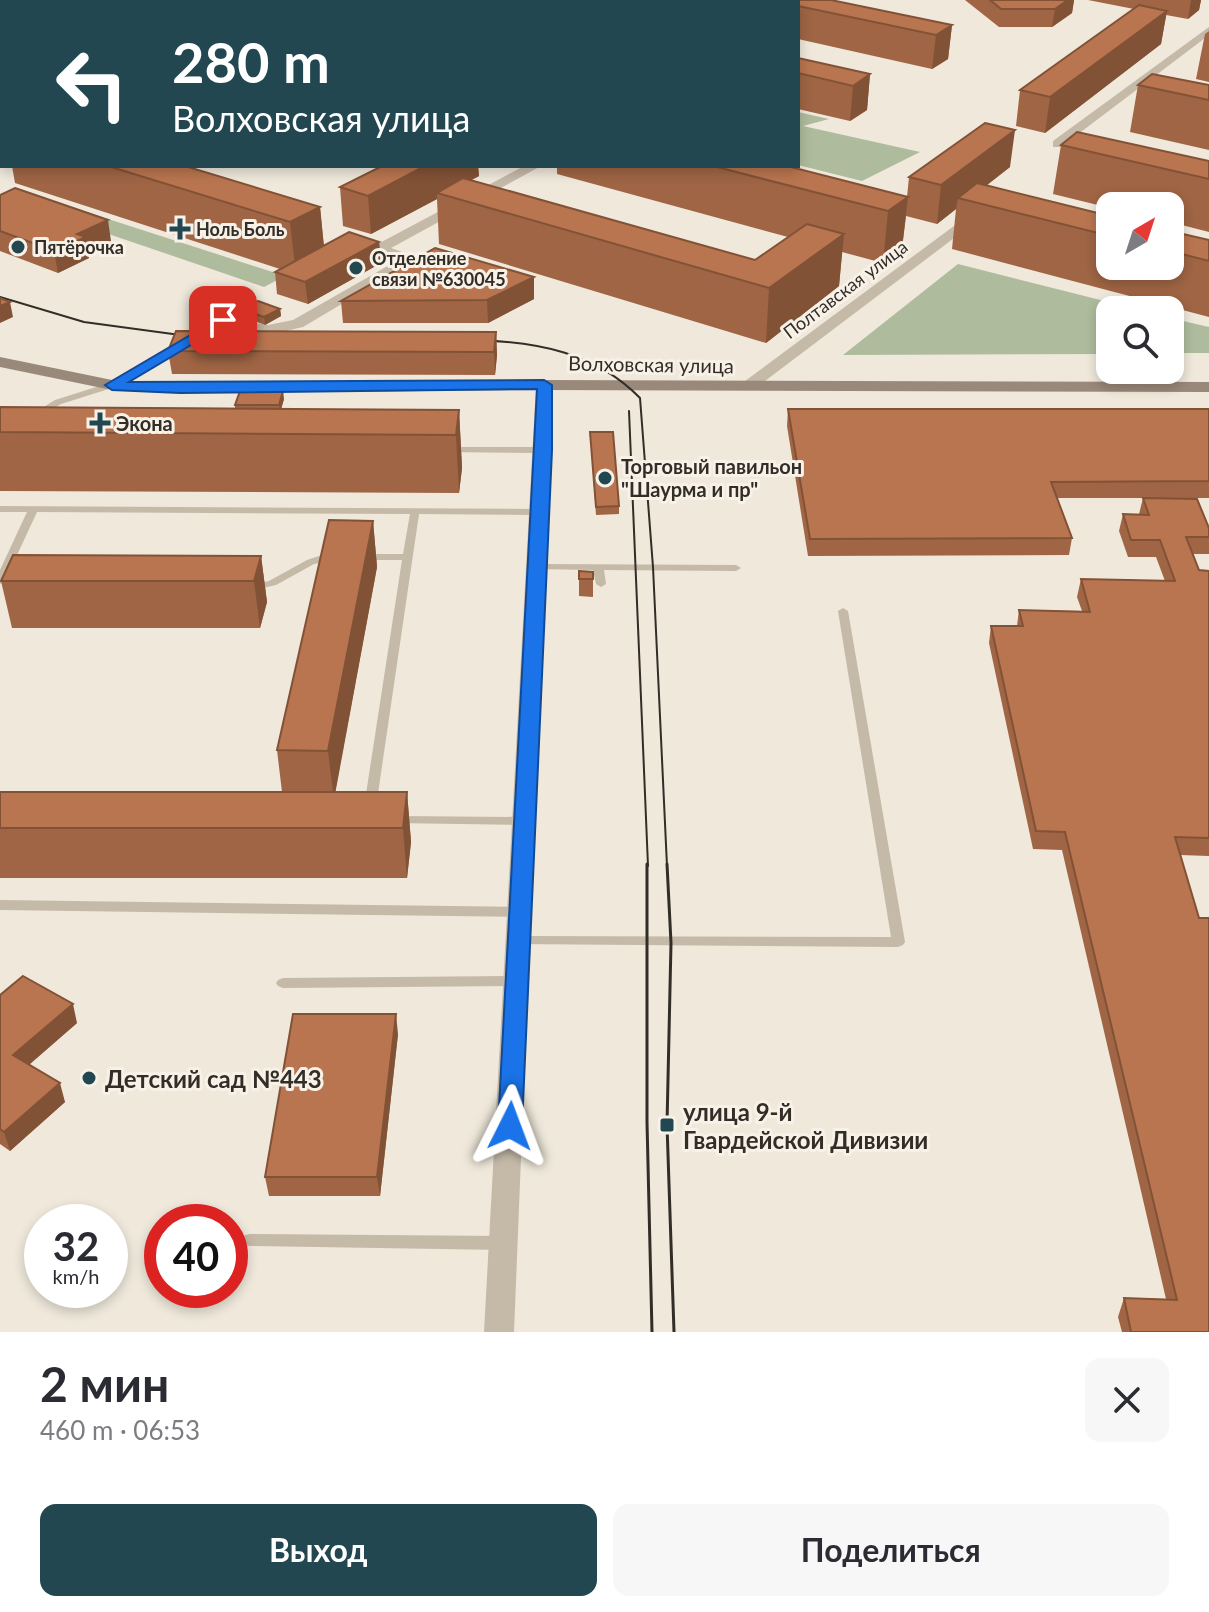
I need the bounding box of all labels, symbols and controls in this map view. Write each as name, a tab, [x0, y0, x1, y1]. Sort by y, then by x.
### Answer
text: 280 m	[172, 28, 330, 95]
icon: left	[40, 32, 144, 136]
text: Волховская улица	[172, 96, 470, 140]
north arrow	[1096, 192, 1184, 280]
map controls	[1096, 192, 1184, 384]
place label: Ноль Боль	[196, 218, 285, 240]
marker: Ноль Боль	[171, 220, 189, 238]
street label: Полтавская улица	[779, 235, 911, 343]
place label: Пятёрочка	[34, 236, 124, 258]
marker: Пятёрочка	[9, 238, 27, 256]
place label: Отделение связи №630045	[372, 247, 506, 290]
marker: Отделение связи №630045	[347, 259, 365, 277]
pin	[189, 286, 257, 354]
button: search	[1096, 296, 1184, 384]
icon: arrive	[201, 298, 245, 342]
street label: Волховская улица	[568, 351, 734, 377]
place label: Экона	[116, 411, 173, 435]
marker: Экона	[91, 414, 109, 432]
place label: Торговый павильон "Шаурма и пр"	[621, 454, 802, 501]
marker: Торговый павильон "Шаурма и пр"	[596, 469, 614, 487]
place label: Детский сад №443	[105, 1064, 322, 1093]
marker: Детский сад №443	[80, 1069, 98, 1087]
position arrow	[468, 1084, 552, 1168]
place label: улица 9-й Гвардейской Дивизии	[683, 1097, 928, 1154]
marker: улица 9-й Гвардейской Дивизии	[658, 1116, 676, 1134]
speed limit sign: 40	[144, 1204, 248, 1308]
text: 32	[53, 1222, 99, 1270]
text: km/h	[53, 1264, 99, 1288]
text: 2 мин	[40, 1355, 169, 1412]
button: close	[1085, 1358, 1169, 1442]
text: 460 m · 06:53	[40, 1414, 200, 1446]
button: Выход	[40, 1504, 597, 1596]
button: Поделиться	[613, 1504, 1169, 1596]

